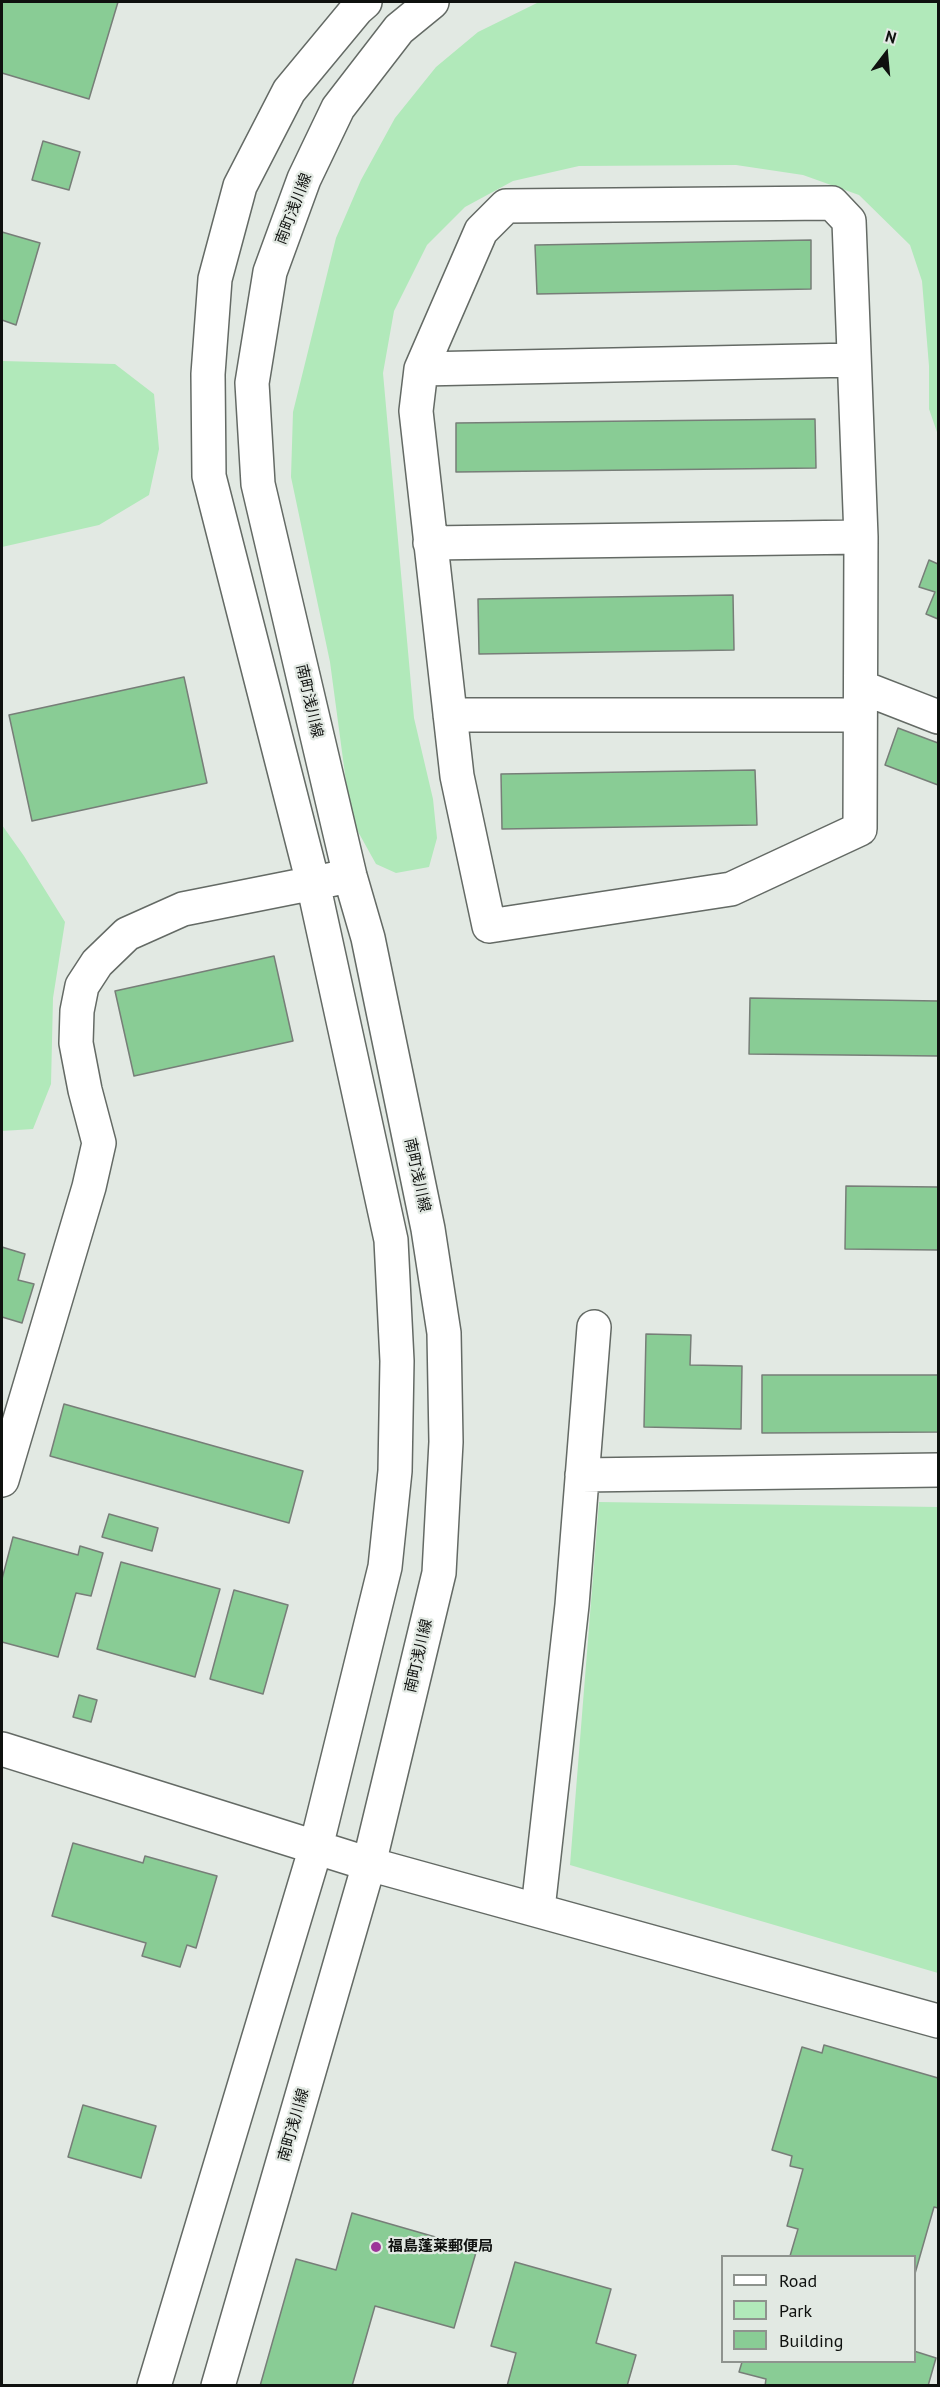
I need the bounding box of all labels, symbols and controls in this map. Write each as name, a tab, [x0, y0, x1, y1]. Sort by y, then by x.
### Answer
north arrow	[856, 24, 916, 84]
text: N	[883, 26, 899, 48]
street label: 南町浅川線	[272, 171, 316, 247]
street label: 南町浅川線	[292, 662, 326, 740]
street label: 南町浅川線	[400, 1136, 434, 1214]
street label: 南町浅川線	[402, 1617, 436, 1695]
street label: 南町浅川線	[275, 2086, 313, 2164]
place label: 福島蓬莱郵便局	[388, 2238, 493, 2256]
marker: 福島蓬莱郵便局	[369, 2240, 383, 2254]
legend	[721, 2255, 916, 2363]
text: Road	[779, 2269, 817, 2292]
text: Park	[779, 2299, 812, 2322]
text: Building	[779, 2329, 843, 2352]

